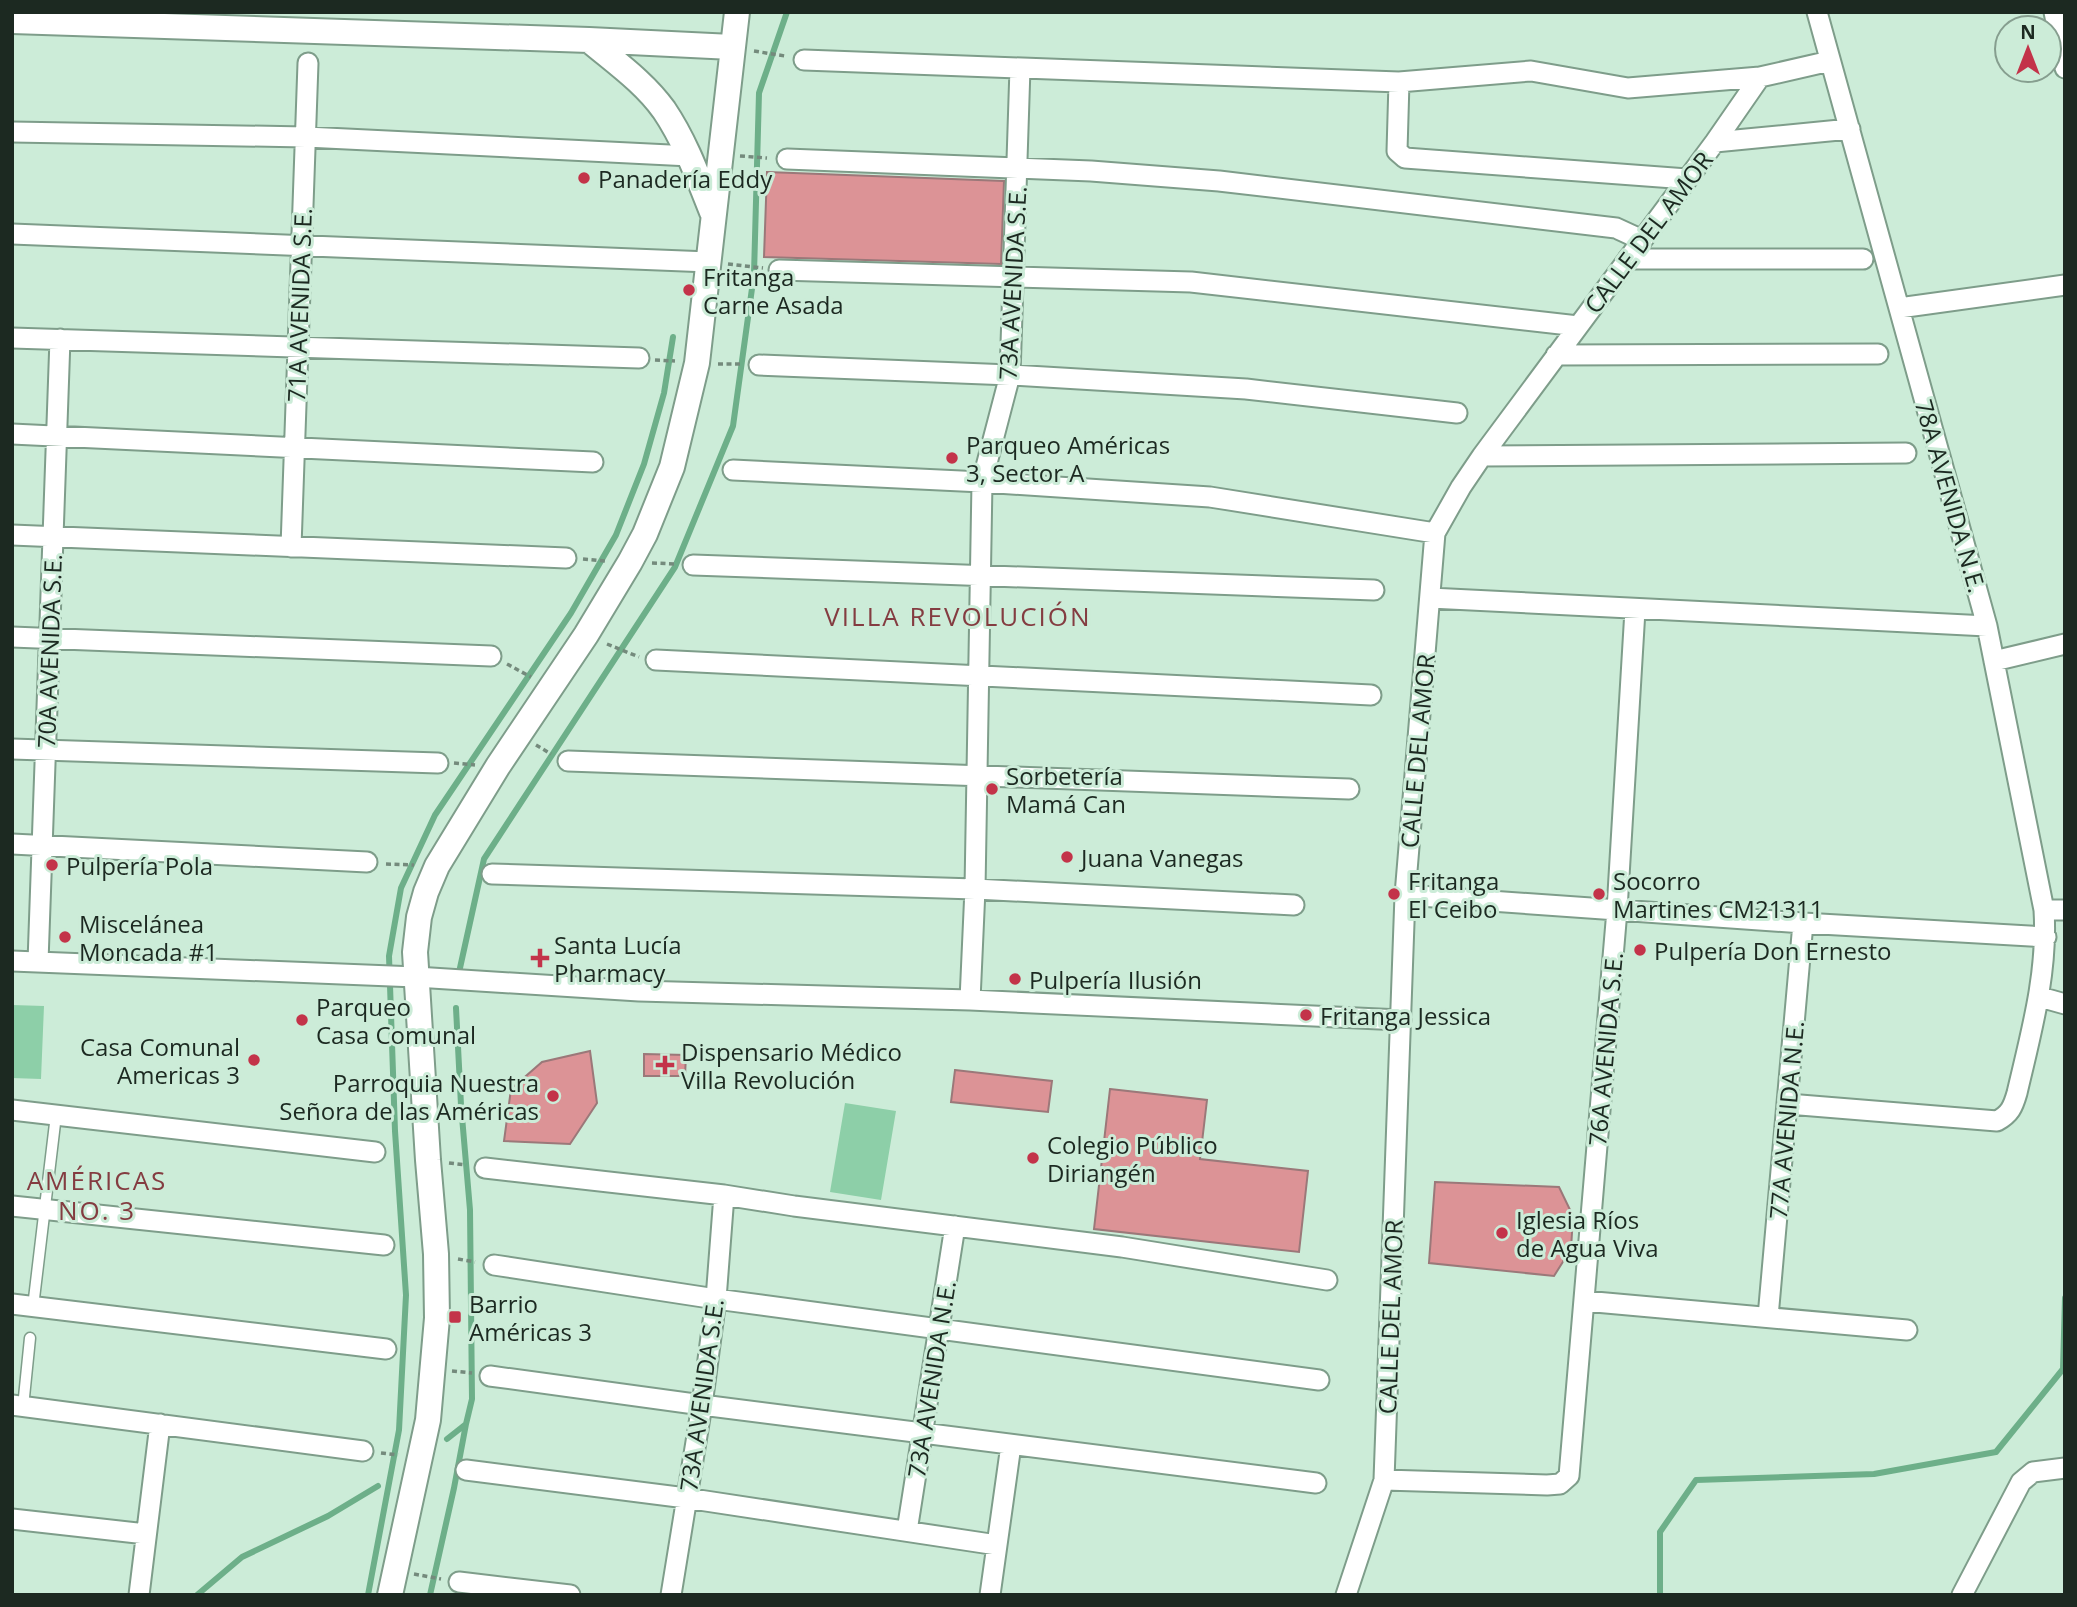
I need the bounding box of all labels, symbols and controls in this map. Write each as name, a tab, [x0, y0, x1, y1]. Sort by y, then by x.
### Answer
north arrow	[1993, 14, 2063, 84]
text: N	[2020, 19, 2036, 45]
street label: CALLE DEL AMOR	[1576, 144, 1720, 320]
place label: Panadería Eddy	[598, 162, 773, 195]
marker: Panadería Eddy	[576, 170, 592, 186]
street label: 73A AVENIDA S.E.	[990, 185, 1034, 381]
street label: 71A AVENIDA S.E.	[279, 207, 319, 403]
place label: Fritanga Carne Asada	[703, 260, 844, 321]
marker: Fritanga Carne Asada	[681, 282, 697, 298]
street label: 78A AVENIDA N.E.	[1908, 396, 1994, 596]
place label: Parqueo Américas 3, Sector A	[966, 428, 1170, 489]
marker: Parqueo Américas 3, Sector A	[944, 450, 960, 466]
street label: 70A AVENIDA S.E.	[29, 553, 69, 749]
district label: VILLA REVOLUCIÓN	[824, 598, 1092, 634]
street label: CALLE DEL AMOR	[1392, 652, 1442, 849]
place label: Sorbetería Mamá Can	[1006, 759, 1126, 820]
marker: Sorbetería Mamá Can	[984, 781, 1000, 797]
place label: Juana Vanegas	[1079, 841, 1243, 874]
place label: Pulpería Pola	[66, 849, 213, 882]
marker: Juana Vanegas	[1059, 849, 1075, 865]
marker: Pulpería Pola	[44, 857, 60, 873]
place label: Fritanga El Ceibo	[1408, 864, 1499, 925]
place label: Socorro Martines CM21311	[1613, 864, 1824, 925]
marker: Fritanga El Ceibo	[1386, 886, 1402, 902]
marker: Socorro Martines CM21311	[1591, 886, 1607, 902]
place label: Miscelánea Moncada #1	[79, 907, 218, 968]
place label: Santa Lucía Pharmacy	[554, 928, 681, 989]
marker: Miscelánea Moncada #1	[57, 929, 73, 945]
place label: Pulpería Don Ernesto	[1654, 934, 1891, 967]
marker: Pulpería Don Ernesto	[1632, 942, 1648, 958]
marker: Santa Lucía Pharmacy	[532, 950, 548, 966]
street label: 76A AVENIDA S.E.	[1580, 951, 1630, 1147]
place label: Pulpería Ilusión	[1029, 963, 1202, 996]
marker: Pulpería Ilusión	[1007, 971, 1023, 987]
place label: Parqueo Casa Comunal	[316, 990, 476, 1051]
place label: Fritanga Jessica	[1320, 999, 1491, 1032]
marker: Fritanga Jessica	[1298, 1007, 1314, 1023]
marker: Parqueo Casa Comunal	[294, 1012, 310, 1028]
street label: 77A AVENIDA N.E.	[1761, 1019, 1811, 1221]
place label: Casa Comunal Americas 3	[80, 1030, 240, 1091]
place label: Dispensario Médico Villa Revolución	[681, 1035, 902, 1096]
marker: Casa Comunal Americas 3	[246, 1052, 262, 1068]
marker: Dispensario Médico Villa Revolución	[655, 1055, 675, 1075]
place label: Parroquia Nuestra Señora de las Américas	[279, 1066, 539, 1127]
marker: Parroquia Nuestra Señora de las Américas	[545, 1088, 561, 1104]
place label: Colegio Público Diriangén	[1047, 1128, 1218, 1189]
marker: Colegio Público Diriangén	[1025, 1150, 1041, 1166]
district label: AMÉRICAS NO. 3	[27, 1162, 167, 1228]
place label: Iglesia Ríos de Agua Viva	[1516, 1203, 1659, 1264]
street label: CALLE DEL AMOR	[1370, 1219, 1410, 1415]
marker: Iglesia Ríos de Agua Viva	[1494, 1225, 1510, 1241]
street label: 73A AVENIDA N.E.	[899, 1278, 963, 1480]
place label: Barrio Américas 3	[469, 1287, 592, 1348]
street label: 73A AVENIDA S.E.	[671, 1296, 731, 1494]
marker: Barrio Américas 3	[447, 1309, 463, 1325]

